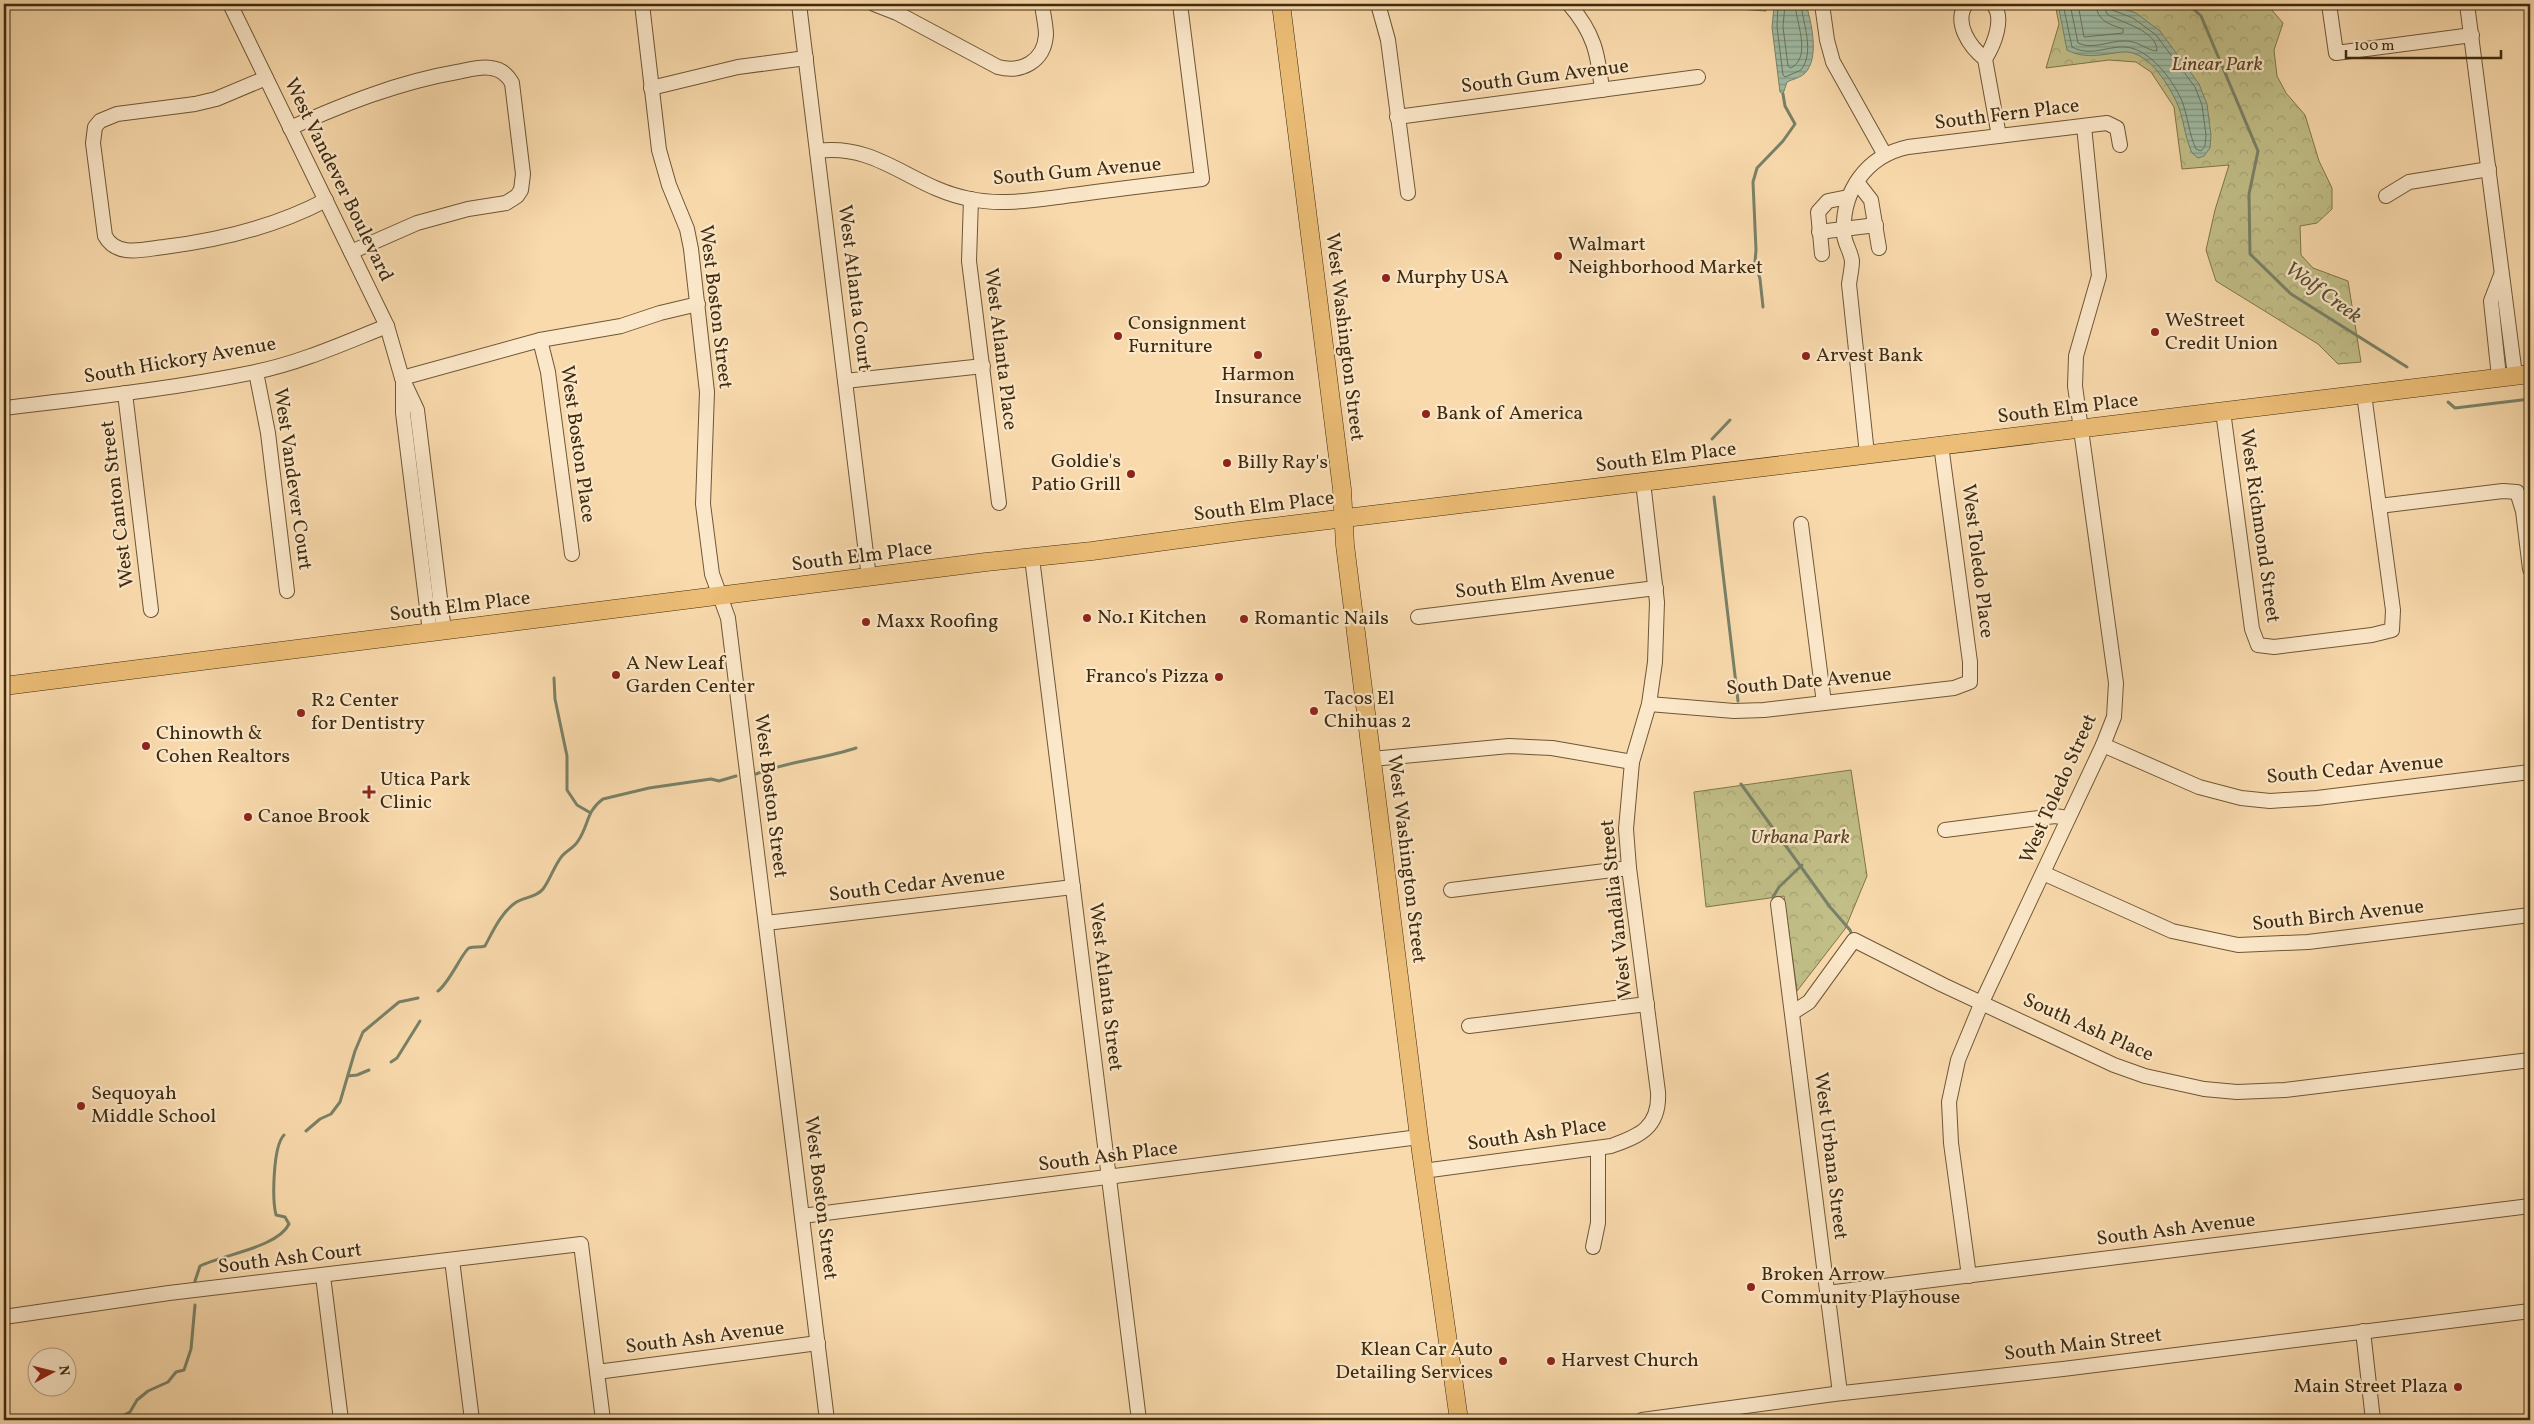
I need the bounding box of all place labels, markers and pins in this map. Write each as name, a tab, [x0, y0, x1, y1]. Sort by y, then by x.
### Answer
place label: Walmart Neighborhood Market	[1568, 231, 1763, 282]
marker: Walmart Neighborhood Market	[1552, 250, 1564, 262]
place label: Murphy USA	[1396, 264, 1509, 292]
marker: Murphy USA	[1380, 272, 1392, 284]
place label: WeStreet Credit Union	[2165, 307, 2278, 358]
place label: Consignment Furniture	[1128, 310, 1247, 361]
marker: WeStreet Credit Union	[2149, 326, 2161, 338]
marker: Consignment Furniture	[1112, 330, 1124, 342]
place label: Arvest Bank	[1816, 342, 1923, 370]
marker: Harmon Insurance	[1252, 349, 1264, 361]
marker: Arvest Bank	[1800, 350, 1812, 362]
place label: Harmon Insurance	[1214, 361, 1302, 412]
place label: Bank of America	[1436, 400, 1583, 428]
marker: Bank of America	[1420, 408, 1432, 420]
place label: Goldie's Patio Grill	[1031, 448, 1121, 499]
place label: Billy Ray's	[1237, 449, 1328, 477]
marker: Billy Ray's	[1221, 457, 1233, 469]
marker: Goldie's Patio Grill	[1125, 468, 1137, 480]
place label: No.1 Kitchen	[1097, 604, 1207, 632]
place label: Romantic Nails	[1254, 605, 1389, 633]
place label: Maxx Roofing	[876, 608, 998, 636]
marker: No.1 Kitchen	[1081, 612, 1093, 624]
marker: Romantic Nails	[1238, 613, 1250, 625]
marker: Maxx Roofing	[860, 616, 872, 628]
place label: A New Leaf Garden Center	[626, 650, 755, 701]
place label: Franco's Pizza	[1085, 663, 1209, 691]
marker: A New Leaf Garden Center	[610, 669, 622, 681]
marker: Franco's Pizza	[1213, 671, 1225, 683]
place label: Tacos El Chihuas 2	[1324, 685, 1411, 736]
place label: R2 Center for Dentistry	[311, 687, 425, 738]
marker: Tacos El Chihuas 2	[1308, 705, 1320, 717]
marker: R2 Center for Dentistry	[295, 707, 307, 719]
place label: Chinowth & Cohen Realtors	[156, 720, 290, 771]
marker: Chinowth & Cohen Realtors	[140, 740, 152, 752]
place label: Utica Park Clinic	[380, 766, 470, 817]
marker: Utica Park Clinic	[362, 785, 376, 799]
place label: Canoe Brook	[258, 803, 370, 831]
marker: Canoe Brook	[242, 811, 254, 823]
place label: Sequoyah Middle School	[91, 1080, 216, 1131]
marker: Sequoyah Middle School	[75, 1100, 87, 1112]
place label: Broken Arrow Community Playhouse	[1761, 1261, 1960, 1312]
marker: Broken Arrow Community Playhouse	[1745, 1281, 1757, 1293]
place label: Klean Car Auto Detailing Services	[1335, 1336, 1493, 1387]
place label: Harvest Church	[1561, 1347, 1699, 1375]
marker: Klean Car Auto Detailing Services	[1497, 1355, 1509, 1367]
marker: Harvest Church	[1545, 1355, 1557, 1367]
place label: Main Street Plaza	[2294, 1373, 2448, 1401]
marker: Main Street Plaza	[2452, 1381, 2464, 1393]

